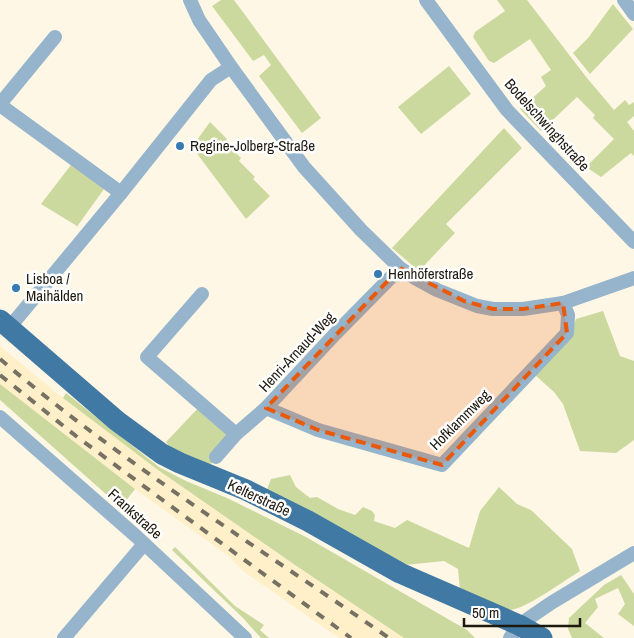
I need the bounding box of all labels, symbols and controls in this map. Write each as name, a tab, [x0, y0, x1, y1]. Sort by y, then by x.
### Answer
street label: Bodelschwinghstraße	[500, 74, 595, 176]
place label: Regine-Jolberg-Straße	[190, 135, 315, 156]
marker: Regine-Jolberg-Straße	[174, 140, 186, 152]
place label: Henhöferstraße	[388, 263, 474, 284]
place label: Lisboa / Maihälden	[26, 268, 83, 306]
marker: Henhöferstraße	[372, 268, 384, 280]
marker: Lisboa / Maihälden	[10, 282, 22, 294]
street label: Henri-Arnaud-Weg	[254, 307, 340, 396]
street label: Hofklammweg	[425, 385, 495, 455]
street label: Kelterstraße	[224, 474, 294, 521]
street label: Frankstraße	[104, 484, 167, 544]
scale bar	[464, 596, 580, 628]
text: 50 m	[472, 602, 499, 623]

